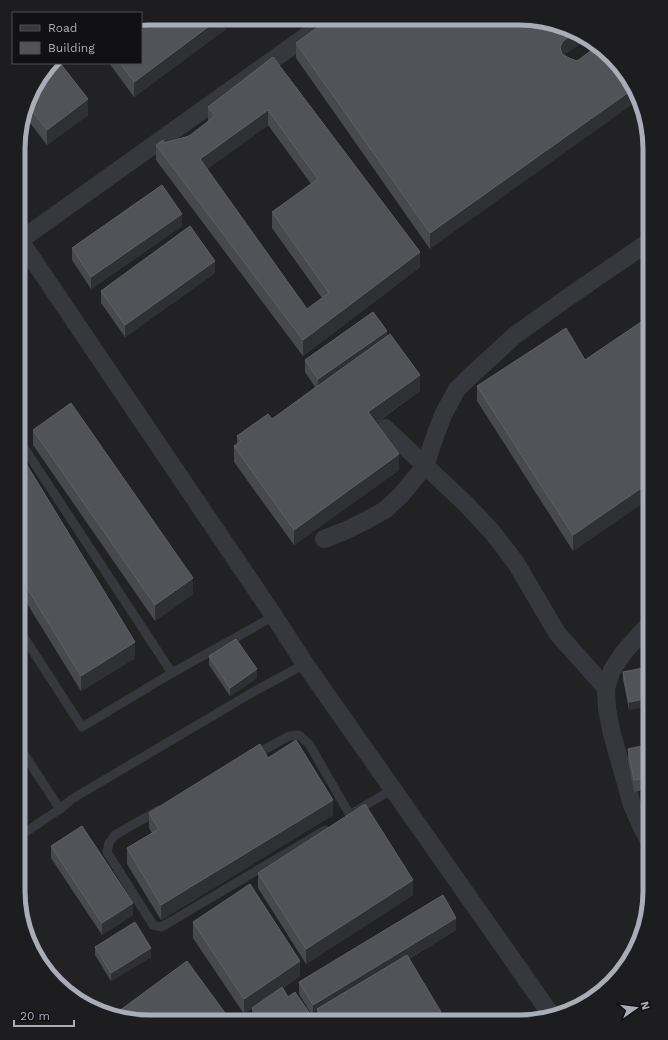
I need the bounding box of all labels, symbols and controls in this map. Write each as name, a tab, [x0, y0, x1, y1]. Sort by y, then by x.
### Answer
legend	[12, 12, 142, 64]
text: Road	[48, 21, 77, 35]
text: Building	[48, 41, 95, 55]
north arrow	[616, 988, 656, 1028]
text: N	[638, 1000, 653, 1011]
scale bar	[14, 1002, 74, 1028]
text: 20 m	[20, 1009, 50, 1023]

